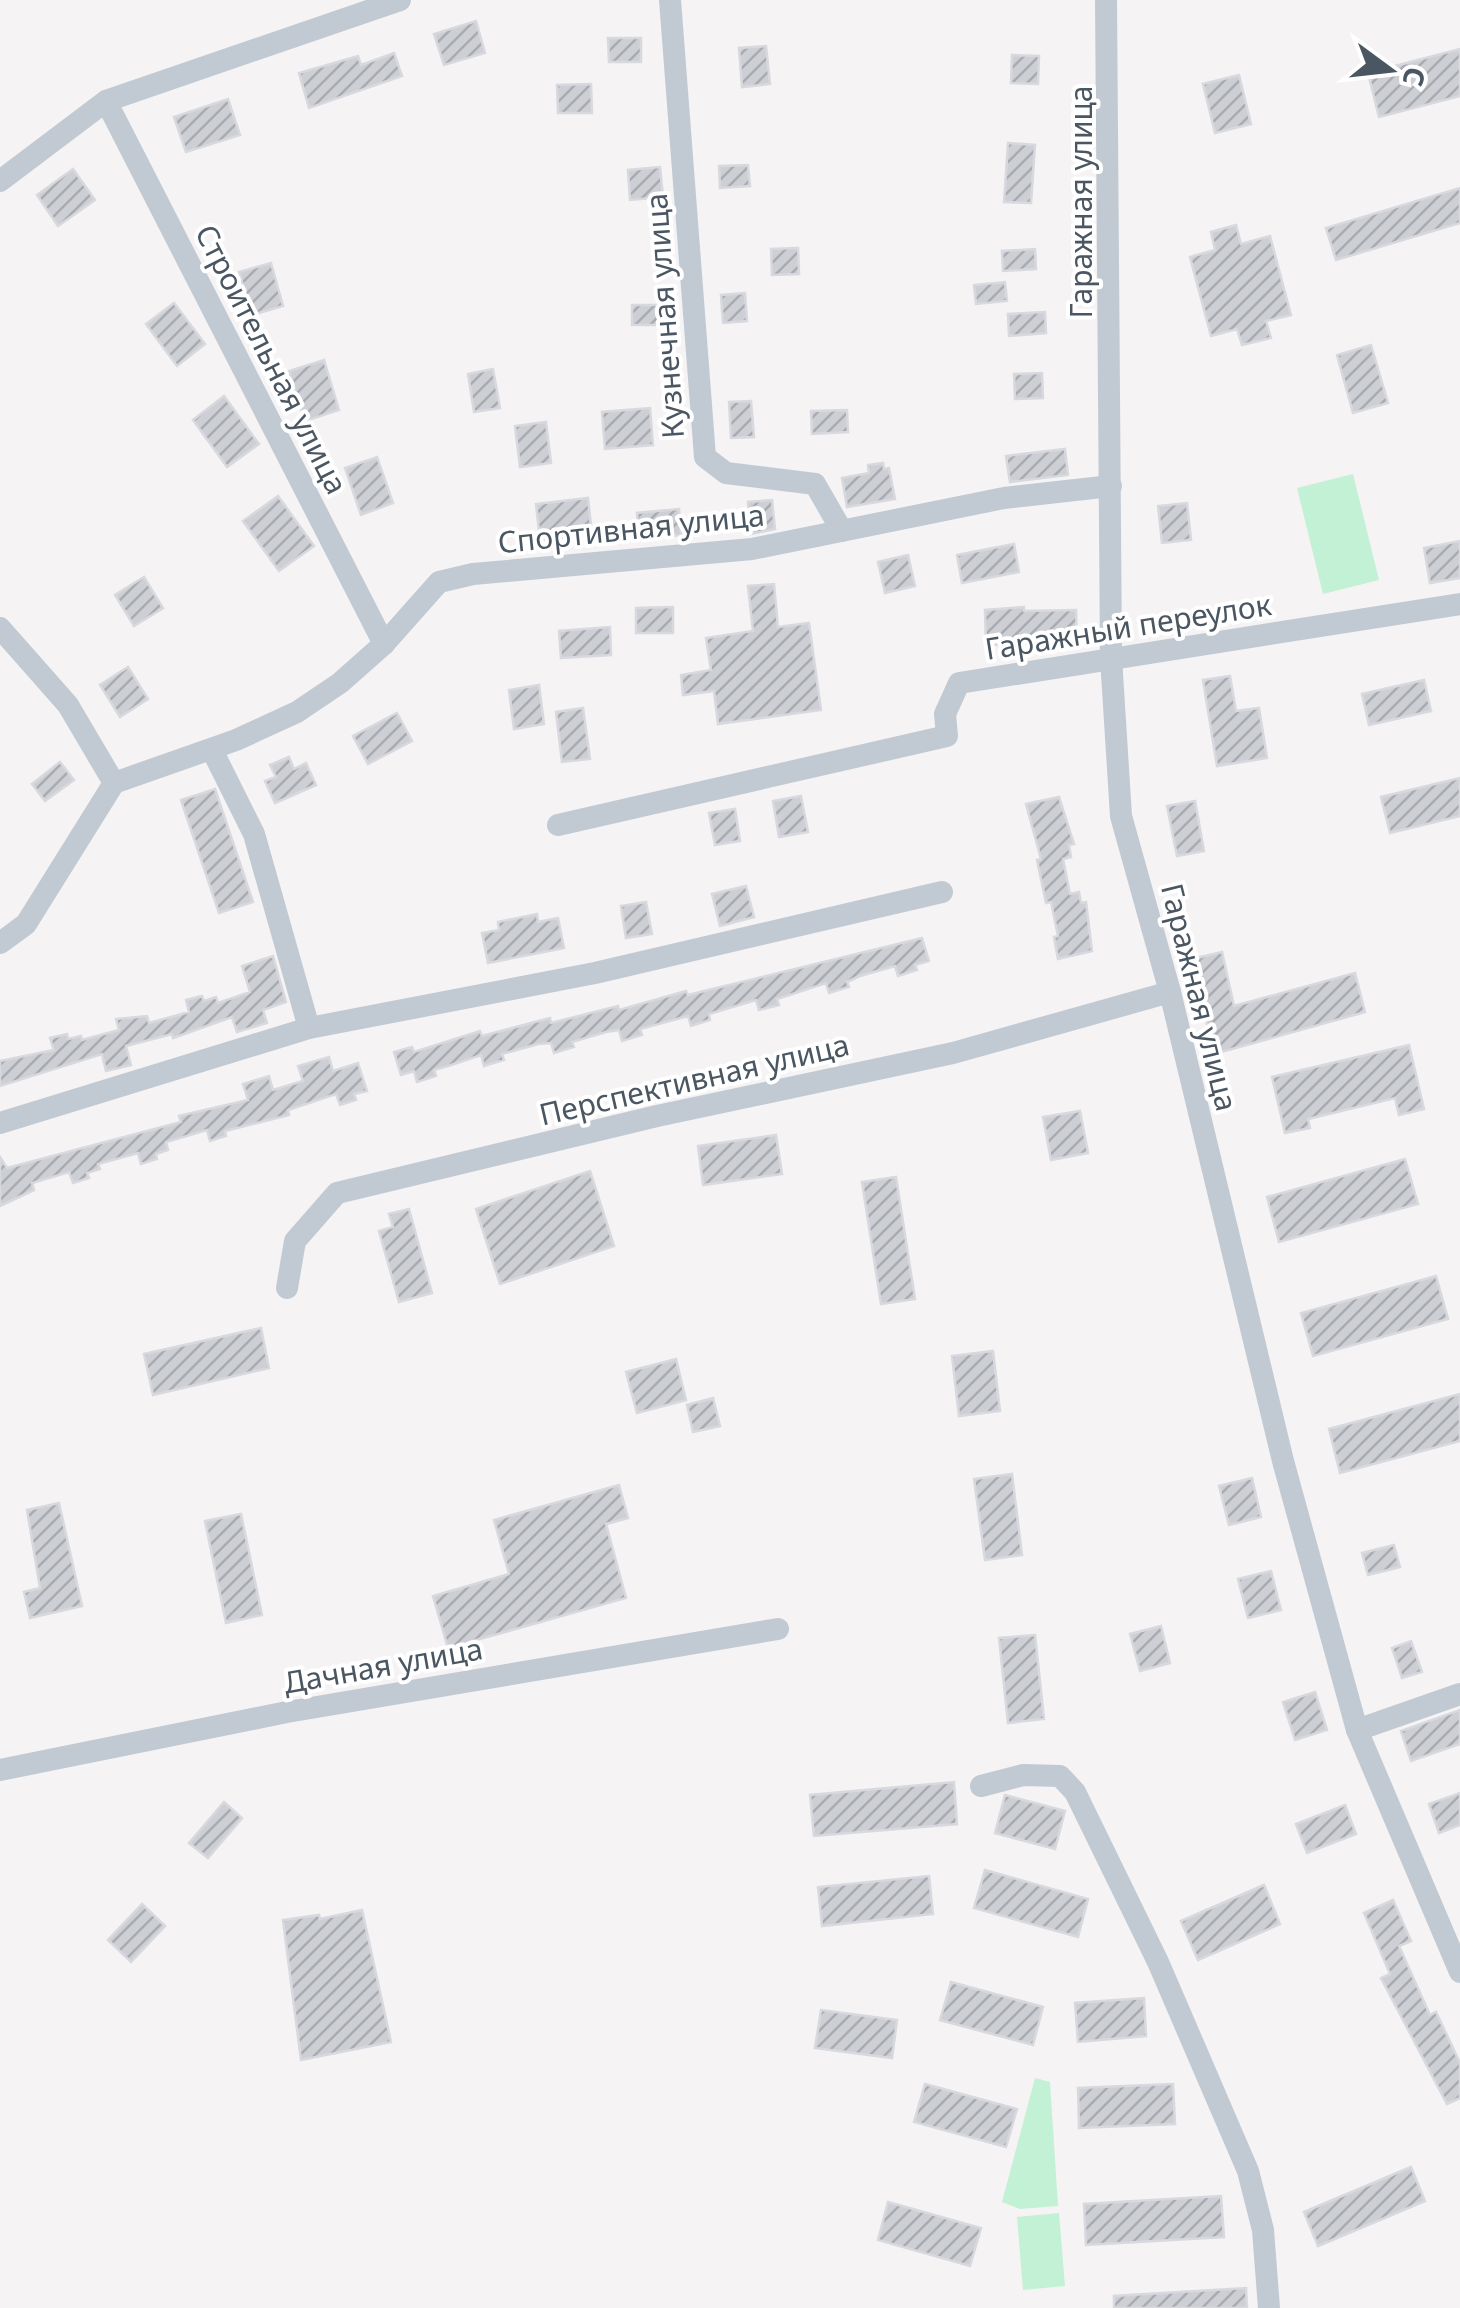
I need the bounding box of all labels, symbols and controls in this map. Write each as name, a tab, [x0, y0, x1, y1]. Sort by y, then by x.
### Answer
north arrow	[1340, 20, 1440, 120]
text: С	[1394, 63, 1436, 90]
street label: Гаражная улица	[1060, 85, 1101, 319]
street label: Кузнечная улица	[635, 192, 693, 440]
street label: Строительная улица	[186, 217, 358, 501]
street label: Спортивная улица	[496, 494, 766, 562]
street label: Гаражный переулок	[982, 583, 1274, 669]
street label: Гаражная улица	[1152, 879, 1248, 1115]
street label: Перспективная улица	[535, 1023, 853, 1135]
street label: Дачная улица	[280, 1627, 486, 1703]

